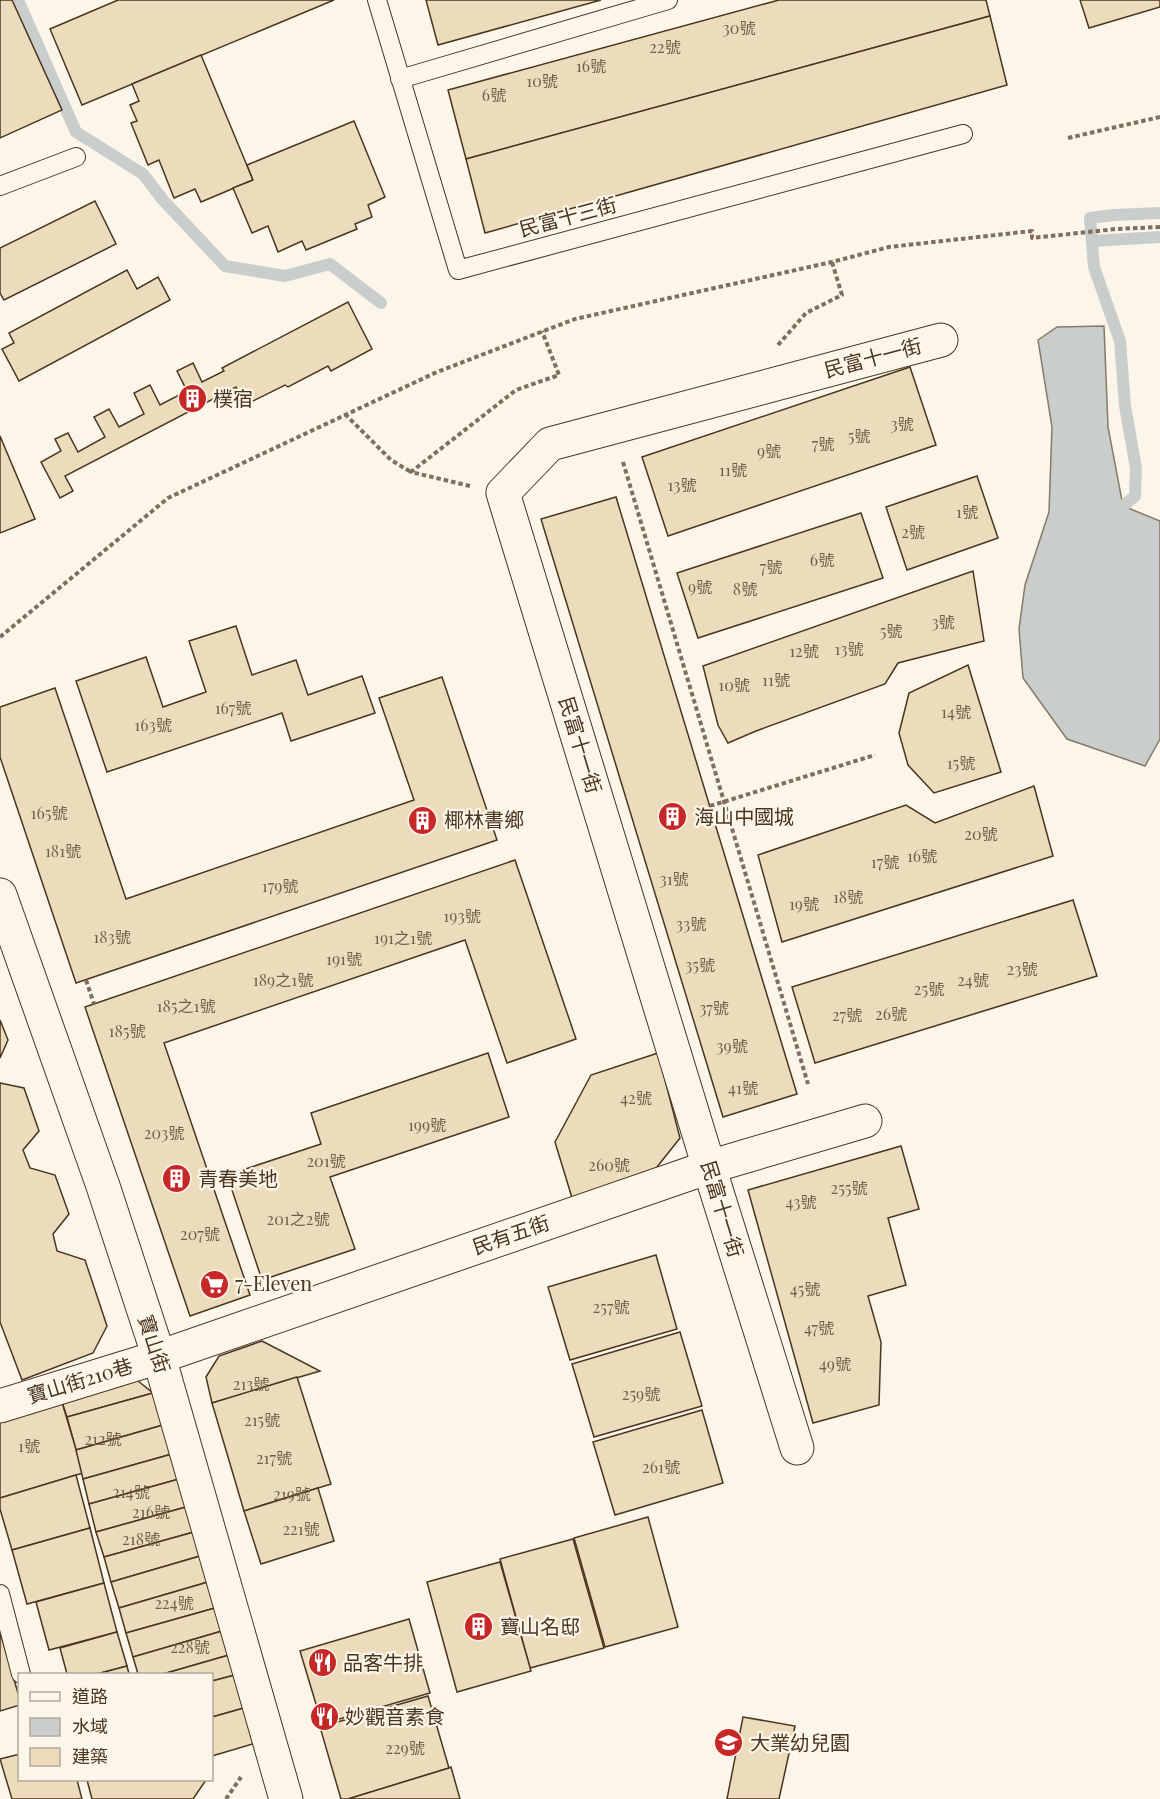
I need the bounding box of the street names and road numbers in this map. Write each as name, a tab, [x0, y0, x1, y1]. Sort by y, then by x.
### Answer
street label: 民富十三街	[516, 190, 619, 242]
street label: 民富十一街	[821, 331, 924, 383]
street label: 民富十一街	[554, 693, 609, 796]
street label: 民富十一街	[696, 1157, 751, 1260]
street label: 民有五街	[468, 1208, 553, 1259]
street label: 寶山街	[133, 1311, 178, 1376]
street label: 寶山街210巷	[24, 1351, 136, 1408]

